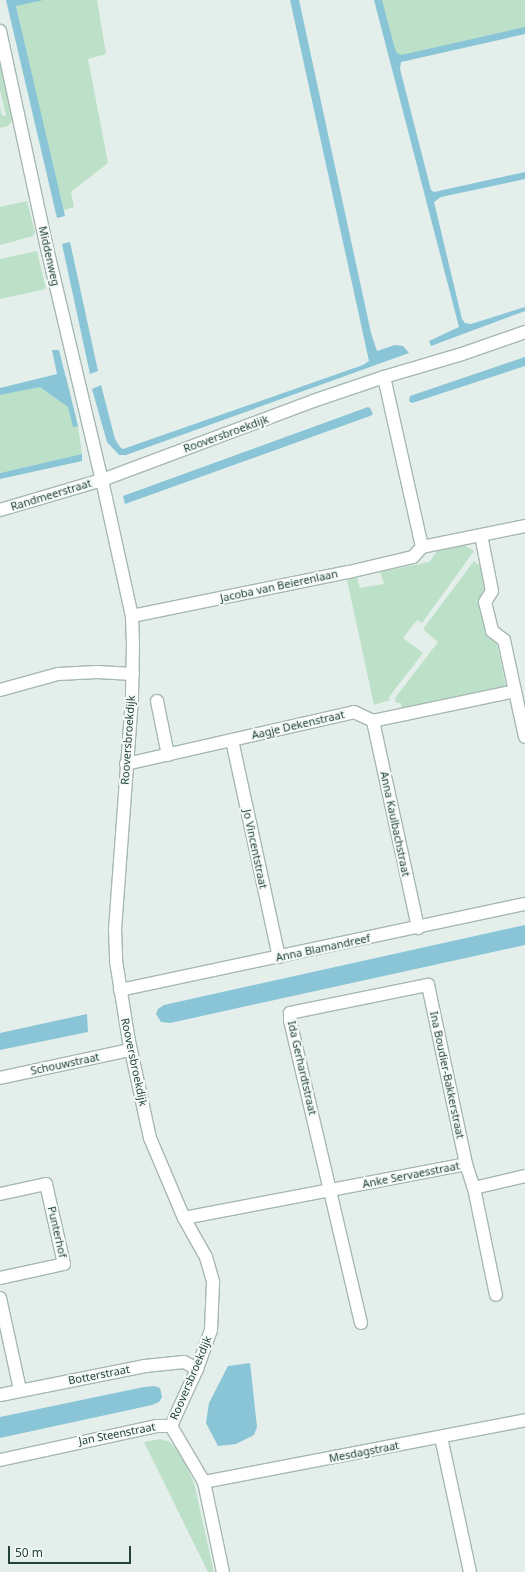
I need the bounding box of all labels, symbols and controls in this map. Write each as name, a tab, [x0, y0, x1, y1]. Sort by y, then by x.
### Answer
street label: Middenweg	[36, 225, 62, 287]
street label: Rooversbroekdijk	[182, 412, 270, 456]
street label: Randmeerstraat	[9, 476, 93, 514]
street label: Jacoba van Beierenlaan	[219, 567, 339, 605]
street label: Rooversbroekdijk	[118, 695, 138, 785]
street label: Aagje Dekenstraat	[250, 708, 346, 742]
street label: Anna Kaulbachstraat	[377, 770, 413, 878]
street label: Jo Vincentstraat	[240, 808, 270, 890]
street label: Anna Blamandreef	[275, 932, 371, 964]
street label: Ina Boudier-Bakkerstraat	[427, 1010, 467, 1140]
street label: Rooversbroekdijk	[118, 1017, 150, 1107]
street label: Ida Gerhardtstraat	[285, 1020, 319, 1116]
street label: Schouwstraat	[29, 1050, 101, 1078]
street label: Anke Servaesstraat	[361, 1159, 461, 1191]
street label: Punterhof	[45, 1205, 69, 1259]
street label: Rooversbroekdijk	[167, 1334, 215, 1422]
street label: Botterstraat	[67, 1363, 131, 1387]
street label: Jan Steenstraat	[77, 1420, 157, 1448]
street label: Mesdagstraat	[328, 1439, 400, 1465]
scale bar	[10, 1538, 133, 1564]
text: 50 m	[15, 1544, 43, 1561]

